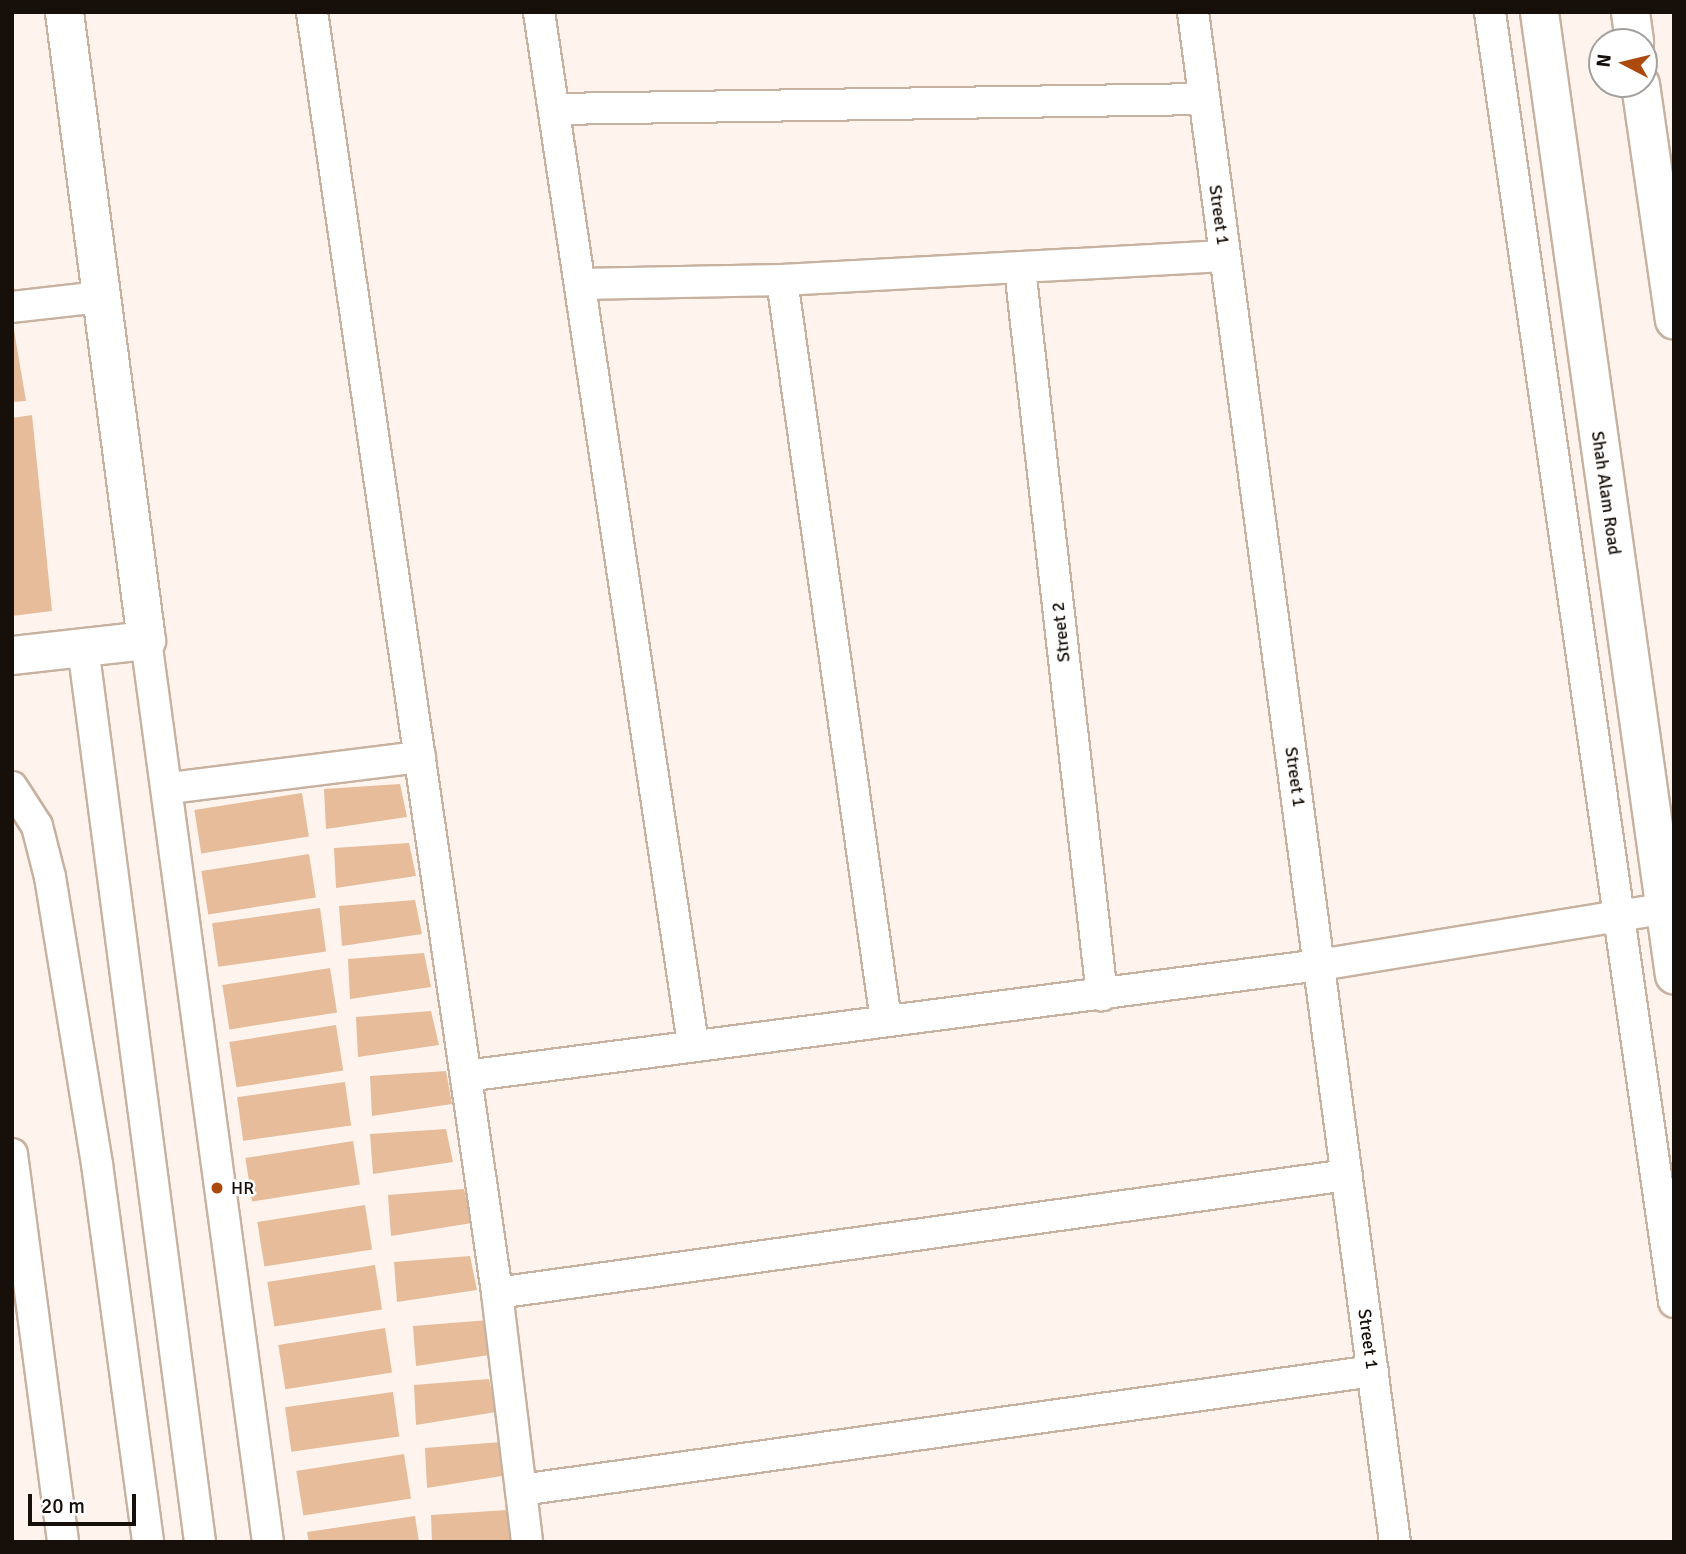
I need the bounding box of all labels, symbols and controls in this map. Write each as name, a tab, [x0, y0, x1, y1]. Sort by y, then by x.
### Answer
north arrow	[1588, 28, 1658, 98]
text: N	[1591, 53, 1617, 69]
street label: Street 1	[1204, 184, 1234, 246]
street label: Shah Alam Road	[1587, 430, 1625, 556]
street label: Street 2	[1047, 601, 1075, 663]
street label: Street 1	[1280, 746, 1310, 808]
place label: HR	[231, 1177, 254, 1199]
marker: HR	[209, 1180, 225, 1196]
street label: Street 1	[1353, 1308, 1383, 1370]
scale bar	[32, 1480, 140, 1524]
text: 20 m	[41, 1493, 85, 1519]

